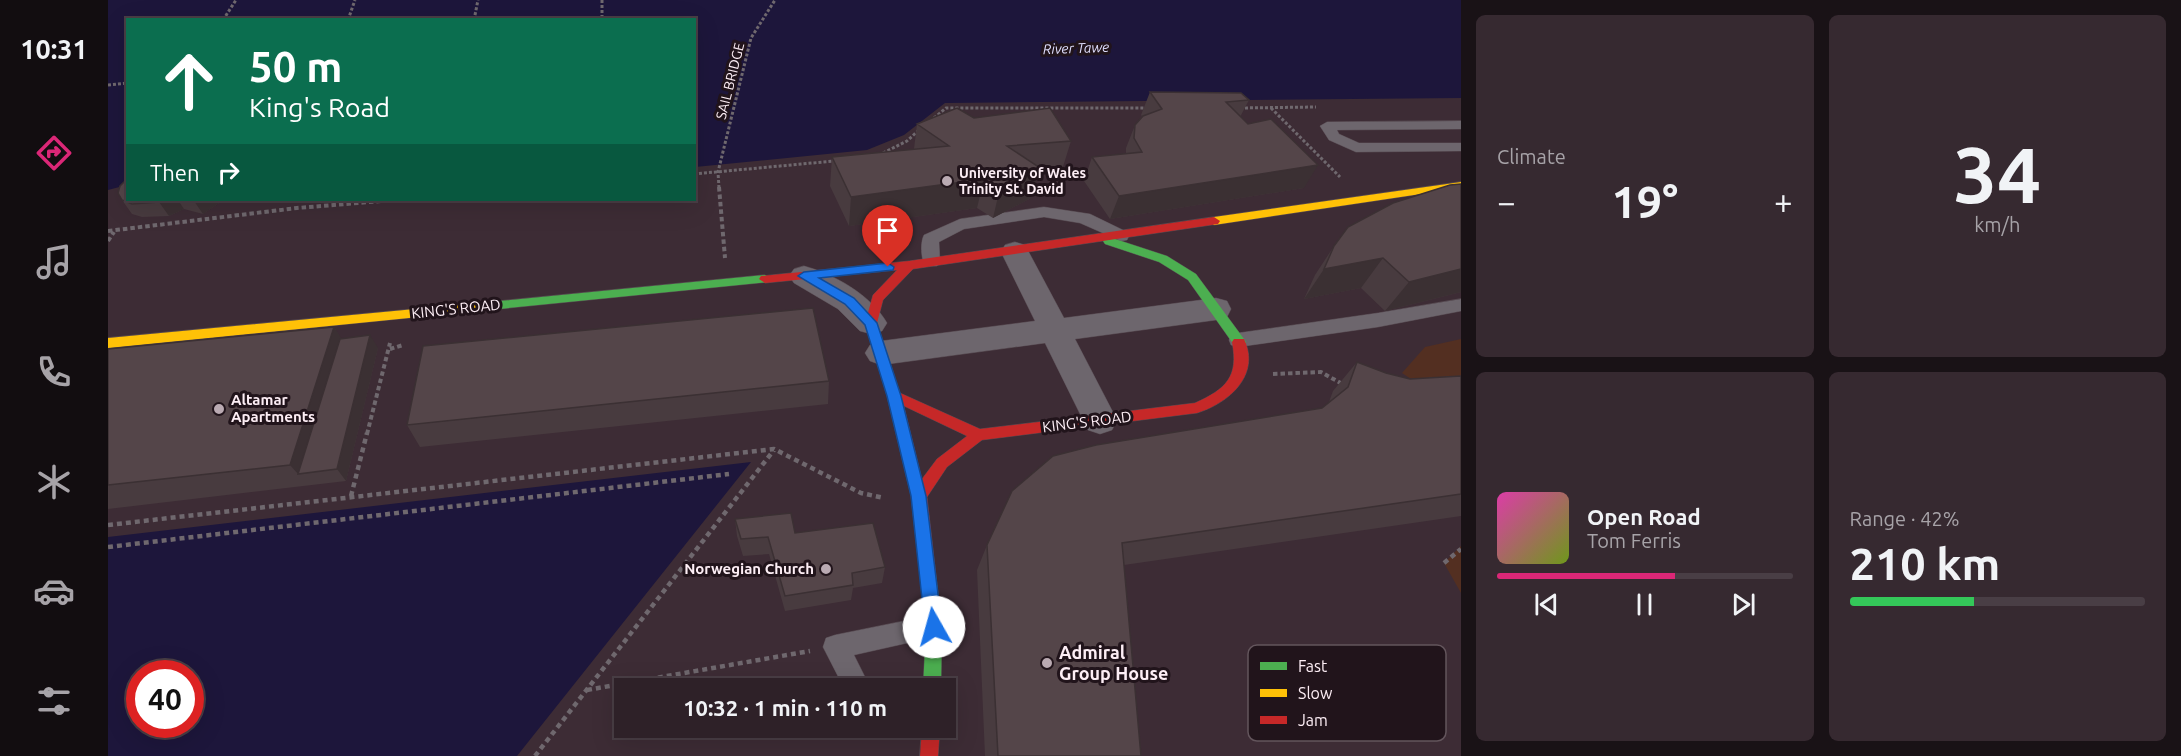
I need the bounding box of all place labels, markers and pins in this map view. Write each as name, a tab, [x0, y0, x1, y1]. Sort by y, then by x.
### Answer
place label: University of Wales Trinity St. David	[959, 165, 1087, 197]
marker: University of Wales Trinity St. David	[940, 174, 954, 188]
pin	[862, 205, 913, 267]
place label: Altamar Apartments	[231, 391, 315, 425]
marker: Altamar Apartments	[212, 402, 226, 416]
place label: Norwegian Church	[684, 560, 814, 577]
marker: Norwegian Church	[819, 562, 833, 576]
place label: Admiral Group House	[1059, 642, 1168, 683]
marker: Admiral Group House	[1040, 656, 1054, 670]

